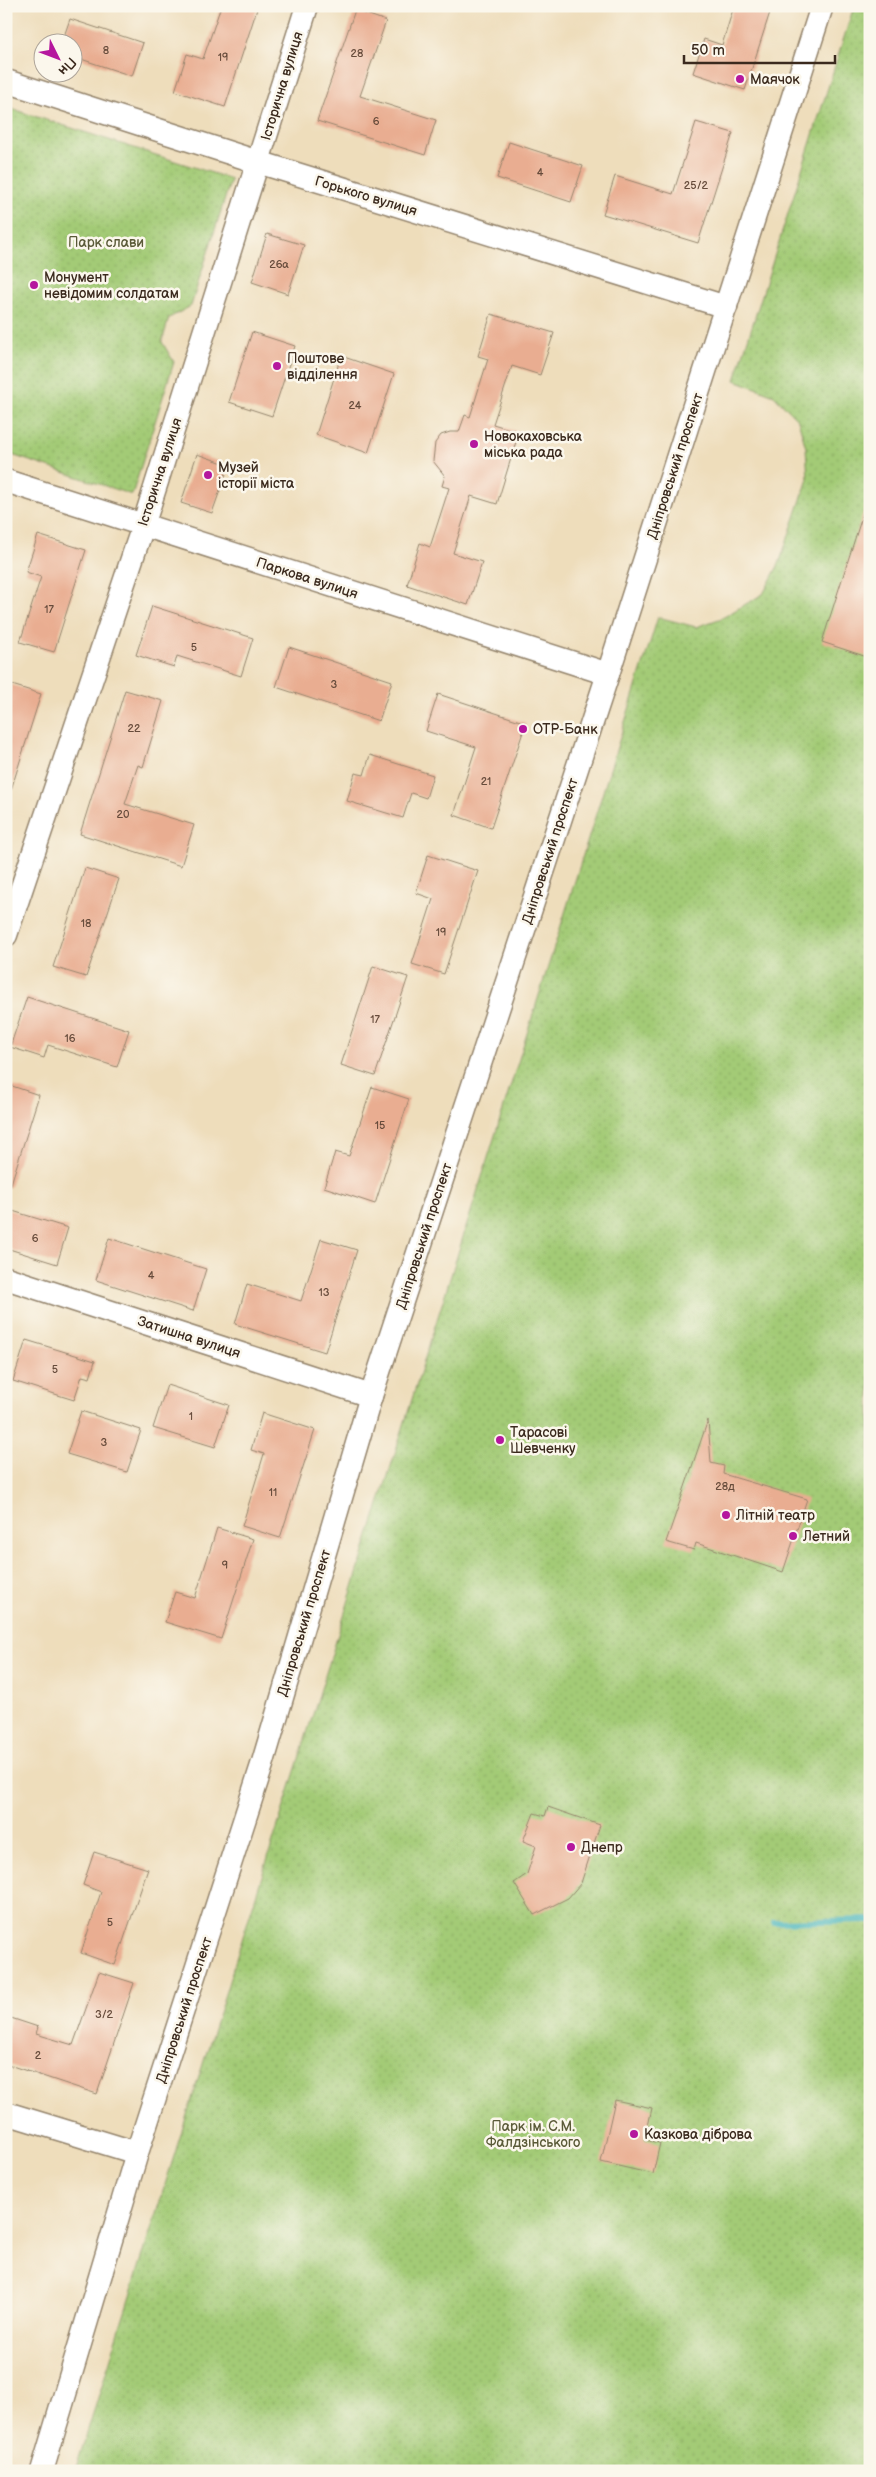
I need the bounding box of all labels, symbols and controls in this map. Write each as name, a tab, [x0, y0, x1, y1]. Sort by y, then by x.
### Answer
street label: Історична вулиця	[257, 29, 307, 142]
north arrow	[32, 32, 82, 82]
scale bar	[684, 32, 835, 64]
text: 50 m	[691, 41, 725, 60]
house number: 8	[103, 44, 109, 57]
house number: 28	[351, 47, 363, 60]
house number: 19	[218, 51, 228, 64]
text: Пн	[55, 54, 80, 79]
place label: Маячок	[750, 71, 800, 88]
marker: Маячок	[734, 73, 746, 85]
house number: 6	[373, 115, 380, 128]
house number: 4	[537, 166, 544, 179]
street label: Горького вулиця	[313, 172, 419, 220]
house number: 25/2	[684, 179, 709, 192]
park label: Парк слави	[68, 234, 144, 251]
house number: 26а	[269, 258, 289, 271]
place label: Монумент невідомим солдатам	[44, 269, 179, 302]
marker: Монумент невідомим солдатам	[28, 279, 40, 291]
place label: Поштове відділення	[287, 350, 358, 383]
marker: Поштове відділення	[271, 360, 283, 372]
street label: Дніпровський проспект	[643, 390, 707, 541]
house number: 24	[348, 399, 362, 412]
street label: Історична вулиця	[134, 415, 186, 528]
place label: Новокаховська міська рада	[484, 428, 583, 461]
marker: Новокаховська міська рада	[468, 438, 480, 450]
place label: Музей історії міста	[218, 459, 295, 492]
marker: Музей історії міста	[202, 469, 214, 481]
street label: Паркова вулиця	[254, 554, 360, 603]
house number: 17	[44, 603, 54, 616]
house number: 5	[191, 641, 197, 654]
house number: 3	[331, 678, 338, 691]
place label: ОТР-Банк	[533, 721, 598, 738]
house number: 22	[128, 722, 141, 735]
marker: ОТР-Банк	[517, 723, 529, 735]
house number: 21	[481, 775, 491, 788]
street label: Дніпровський проспект	[518, 775, 582, 926]
house number: 20	[117, 808, 130, 821]
house number: 18	[81, 917, 91, 930]
house number: 19	[436, 926, 446, 939]
house number: 17	[370, 1013, 380, 1026]
house number: 16	[65, 1032, 76, 1045]
house number: 15	[375, 1119, 385, 1132]
street label: Дніпровський проспект	[392, 1160, 456, 1311]
house number: 6	[32, 1232, 39, 1245]
house number: 4	[148, 1269, 155, 1282]
house number: 13	[318, 1286, 330, 1299]
street label: Затишна вулиця	[135, 1312, 243, 1362]
house number: 5	[52, 1363, 58, 1376]
house number: 1	[189, 1410, 193, 1423]
place label: Тарасові Шевченку	[510, 1424, 576, 1457]
marker: Тарасові Шевченку	[494, 1434, 506, 1446]
house number: 3	[101, 1436, 108, 1449]
house number: 28д	[715, 1480, 735, 1493]
house number: 11	[269, 1486, 277, 1499]
place label: Літній театр	[735, 1507, 815, 1524]
marker: Літній театр	[720, 1509, 732, 1521]
place label: Летний	[802, 1528, 850, 1545]
marker: Летний	[787, 1530, 799, 1542]
street label: Дніпровський проспект	[274, 1547, 335, 1699]
house number: 9	[222, 1559, 228, 1572]
place label: Днепр	[581, 1839, 623, 1856]
marker: Днепр	[565, 1841, 577, 1853]
house number: 5	[107, 1916, 113, 1929]
street label: Дніпровський проспект	[152, 1934, 216, 2085]
house number: 3/2	[95, 2008, 114, 2021]
house number: 2	[35, 2049, 42, 2062]
park label: Парк ім. С.М. Фалдзінського	[486, 2118, 580, 2151]
place label: Казкова дiброва	[644, 2126, 753, 2143]
marker: Казкова дiброва	[628, 2128, 640, 2140]

